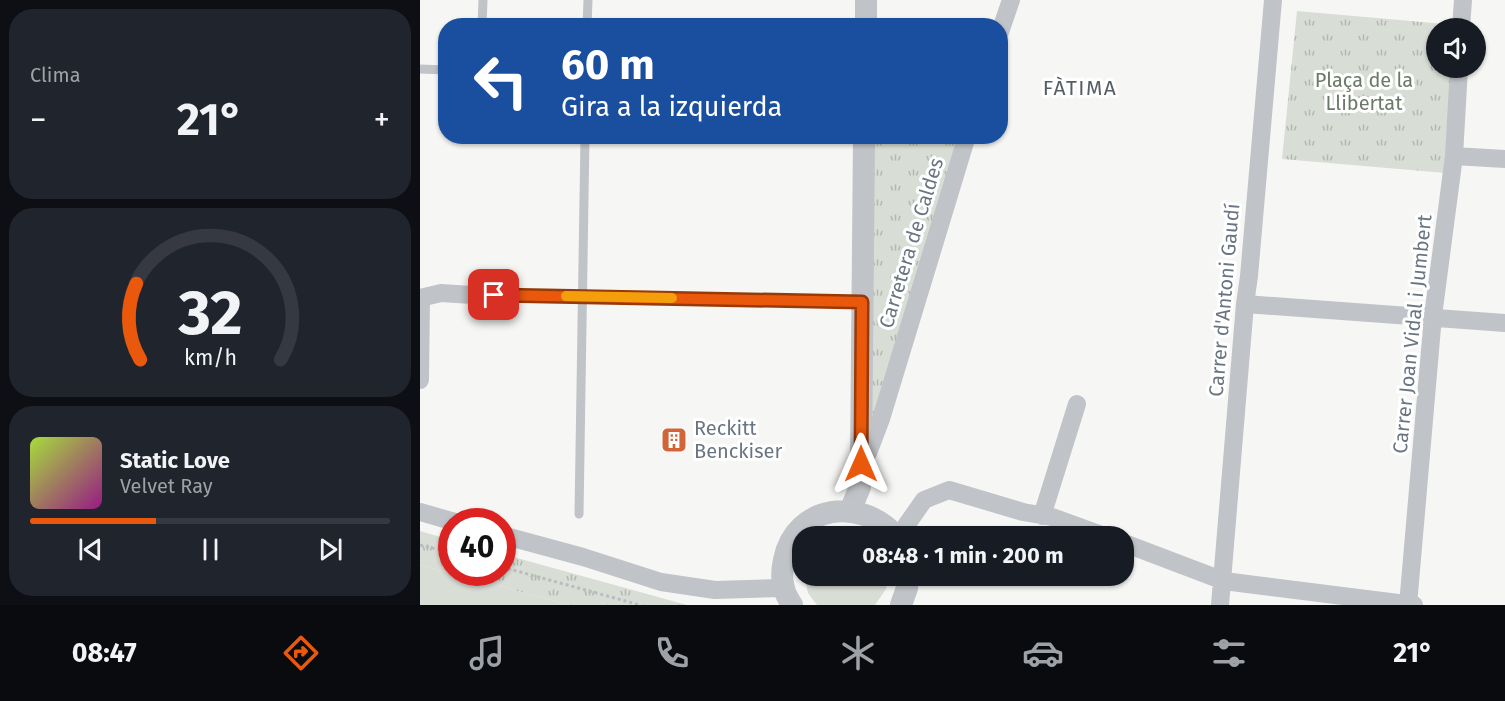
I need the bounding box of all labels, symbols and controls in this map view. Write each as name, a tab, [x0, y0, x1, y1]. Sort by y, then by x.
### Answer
map controls	[1426, 18, 1486, 78]
button: sound	[1426, 18, 1486, 78]
text: 60 m	[561, 40, 655, 90]
icon: left	[462, 42, 540, 120]
text: Clima	[30, 63, 81, 87]
park label: Plaça de la Llibertat	[1315, 68, 1413, 115]
district label: FÀTIMA	[1043, 75, 1117, 101]
text: Gira a la izquierda	[561, 91, 782, 123]
text: 21°	[177, 93, 243, 147]
text: −	[30, 100, 47, 140]
text: +	[374, 100, 390, 140]
street label: Carretera de Caldes	[874, 155, 948, 331]
street label: Carrer d'Antoni Gaudí	[1204, 202, 1244, 398]
street label: Carrer Joan Vidal i Jumbert	[1388, 213, 1437, 455]
pin	[468, 269, 519, 320]
text: 32	[177, 276, 242, 351]
icon: arrive	[477, 278, 510, 311]
text: km/h	[183, 345, 237, 371]
place label: Reckitt Benckiser	[694, 416, 782, 463]
building icon: Reckitt Benckiser	[659, 425, 689, 455]
position arrow	[829, 432, 893, 496]
text: Static Love	[120, 447, 230, 474]
text: Velvet Ray	[120, 474, 213, 498]
speed limit sign: 40	[438, 508, 516, 586]
icon: previous	[74, 533, 107, 566]
icon: pause	[194, 533, 227, 566]
icon: next	[314, 533, 347, 566]
text: 08:48 · 1 min · 200 m	[862, 542, 1064, 569]
icon: directions	[280, 632, 322, 674]
icon: music	[466, 632, 508, 674]
icon: phone	[651, 632, 693, 674]
icon: climate	[837, 632, 879, 674]
icon: car	[1022, 632, 1064, 674]
icon: filters	[1208, 632, 1250, 674]
text: 08:47	[72, 637, 137, 669]
text: 21°	[1393, 637, 1433, 669]

